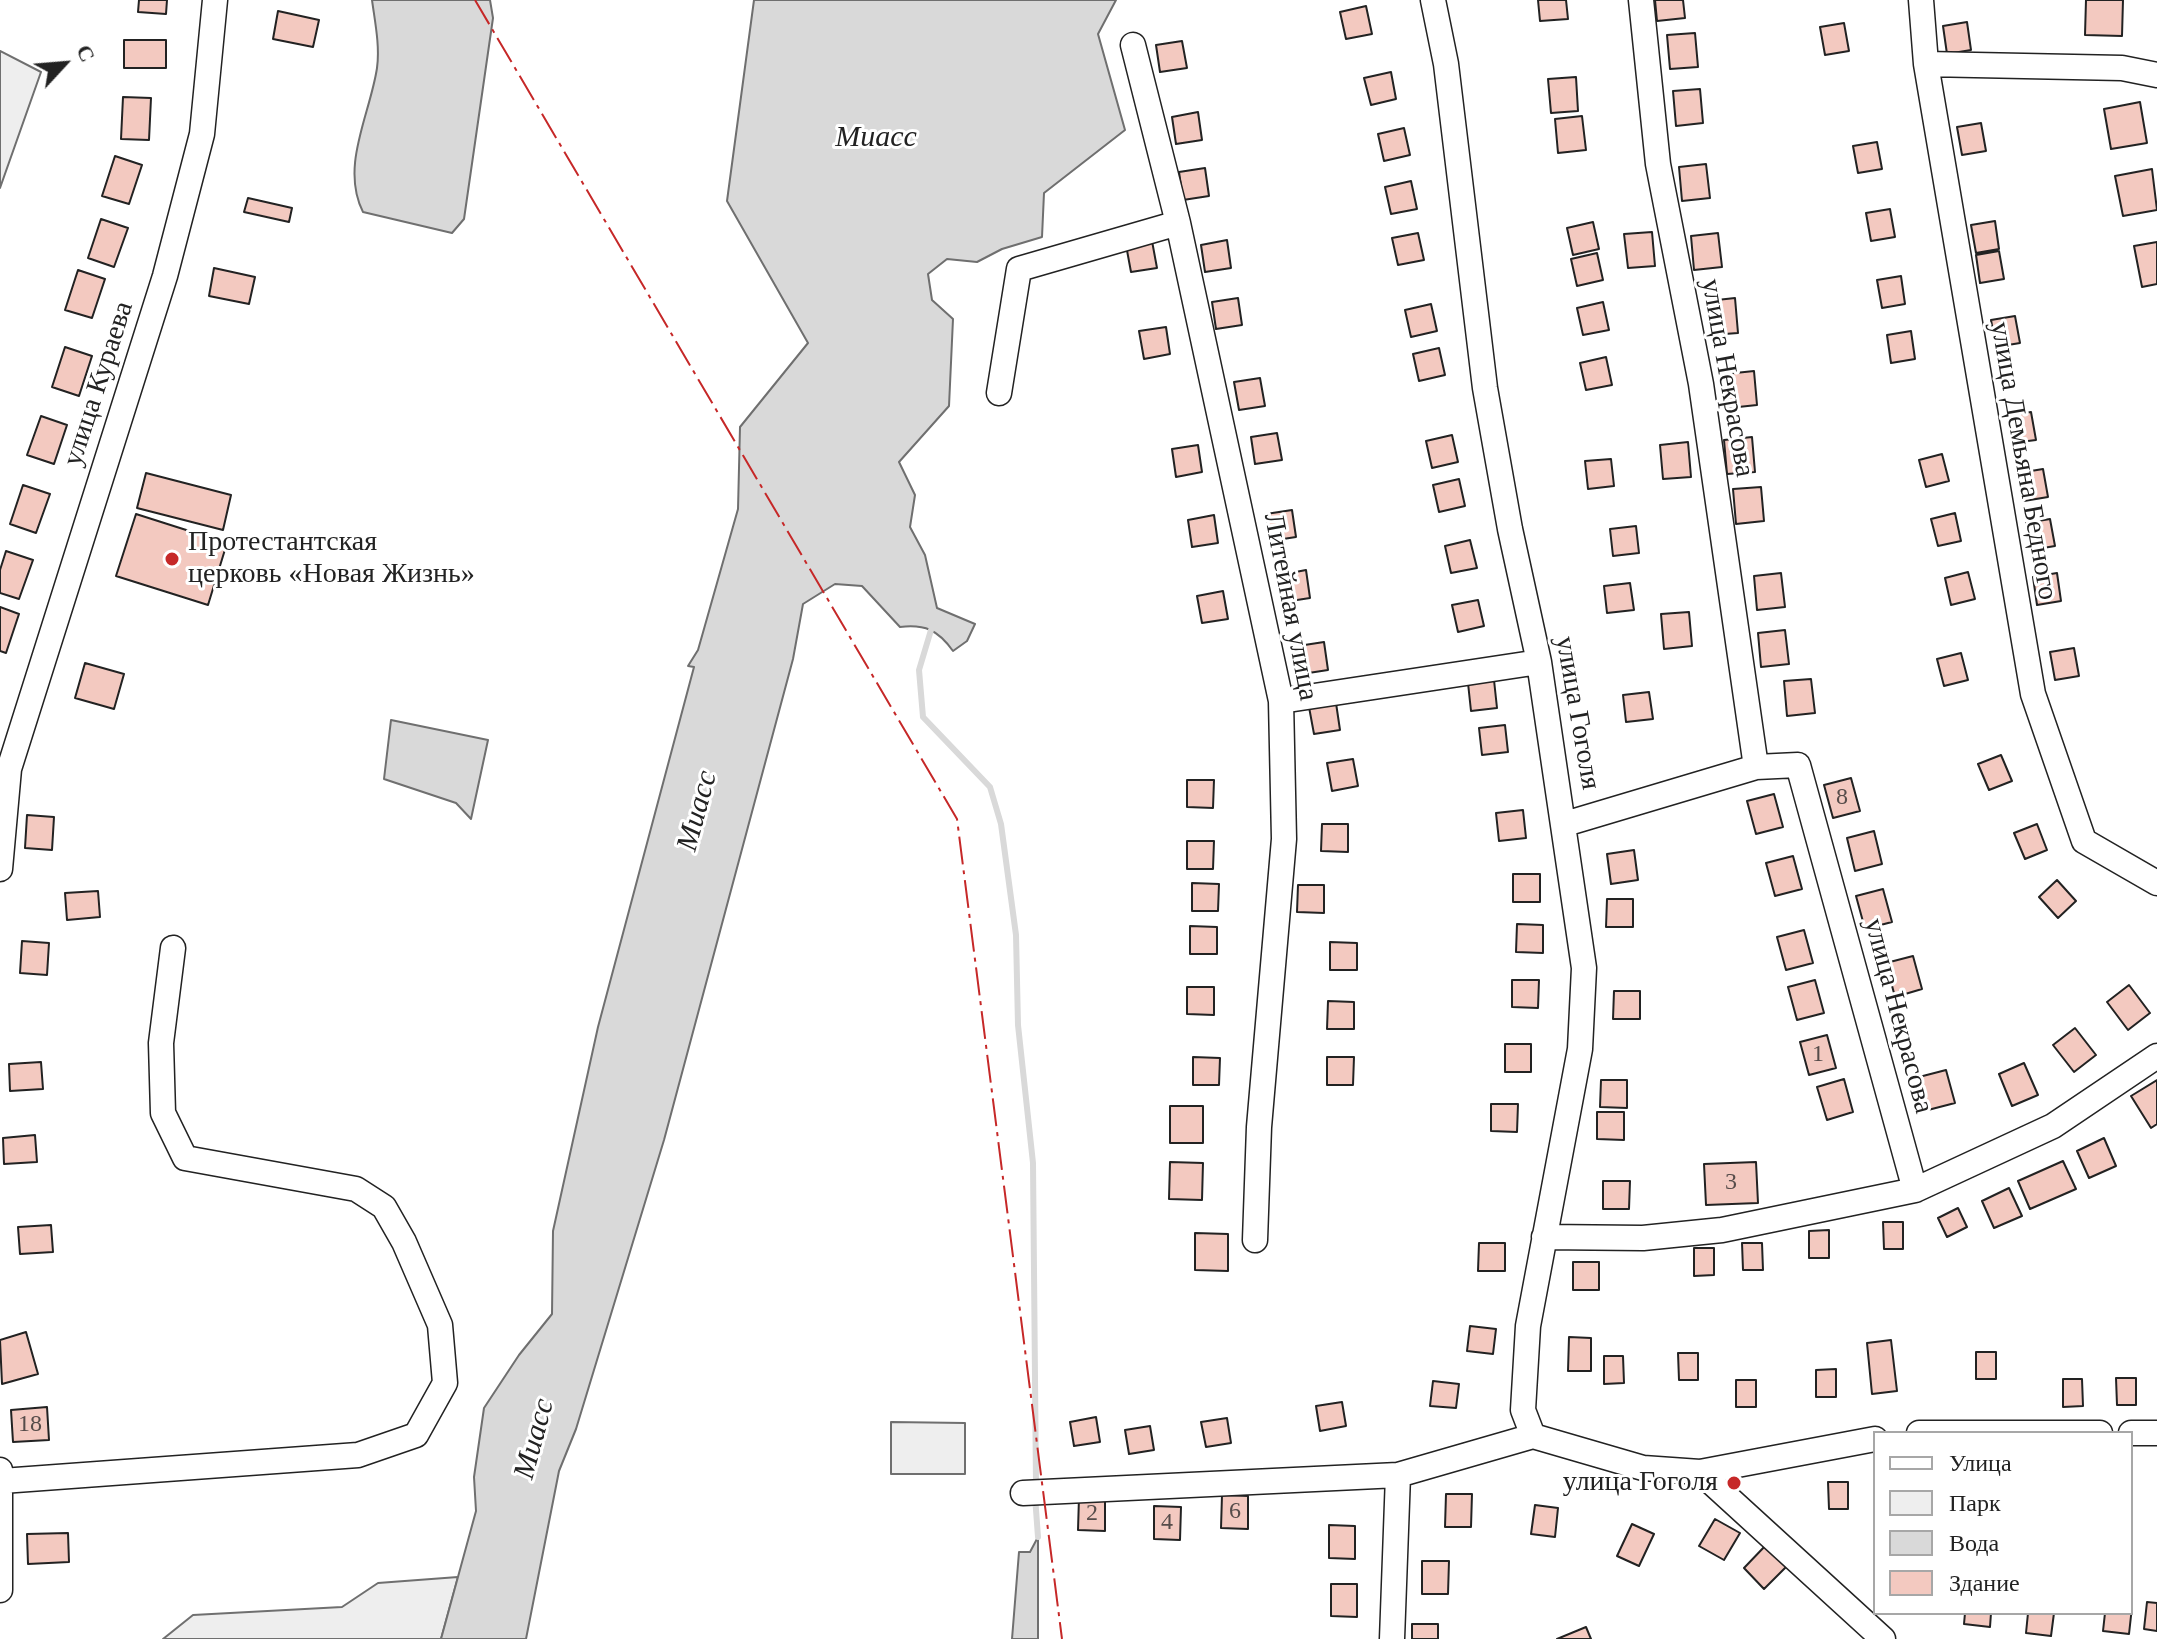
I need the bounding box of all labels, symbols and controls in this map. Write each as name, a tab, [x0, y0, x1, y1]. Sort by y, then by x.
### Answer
north arrow	[24, 24, 104, 104]
text: С	[71, 41, 101, 66]
water label: Миасс	[835, 120, 917, 156]
street label: улица Некрасова	[1693, 276, 1761, 480]
street label: улица Кураева	[57, 298, 141, 470]
street label: улица Демьяна Бедного	[1982, 319, 2064, 603]
street label: Литейная улица	[1255, 511, 1325, 703]
place label: Протестантская церковь «Новая Жизнь»	[188, 526, 475, 592]
marker: Протестантская церковь «Новая Жизнь»	[163, 550, 181, 568]
street label: улица Гоголя	[1547, 634, 1607, 792]
water label: Миасс	[670, 767, 726, 855]
house number: 8	[1836, 784, 1848, 812]
street label: улица Некрасова	[1856, 915, 1940, 1117]
house number: 1	[1812, 1041, 1824, 1069]
house number: 3	[1725, 1169, 1737, 1197]
water label: Миасс	[507, 1395, 563, 1483]
house number: 18	[18, 1411, 42, 1439]
legend	[1873, 1431, 2133, 1615]
text: Улица	[1949, 1450, 2012, 1476]
place label: улица Гоголя	[1563, 1466, 1718, 1500]
marker: улица Гоголя	[1725, 1474, 1743, 1492]
text: Парк	[1949, 1490, 2001, 1516]
house number: 6	[1229, 1498, 1241, 1526]
house number: 2	[1086, 1500, 1098, 1528]
house number: 4	[1161, 1509, 1173, 1537]
text: Вода	[1949, 1530, 1999, 1556]
text: Здание	[1949, 1570, 2020, 1596]

